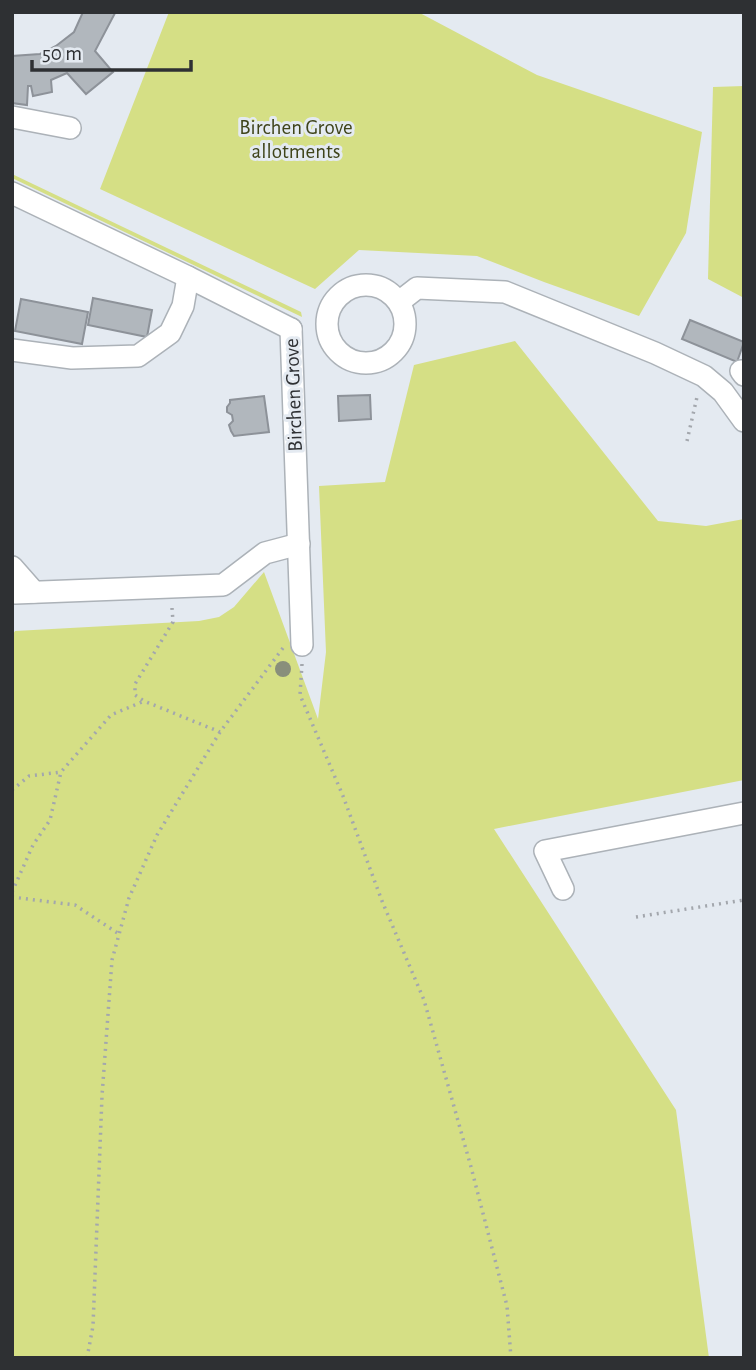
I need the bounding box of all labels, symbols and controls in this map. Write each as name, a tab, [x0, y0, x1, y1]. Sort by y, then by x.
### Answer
scale bar	[32, 28, 191, 72]
text: 50 m	[42, 43, 82, 64]
park label: Birchen Grove allotments	[239, 117, 353, 162]
street label: Birchen Grove	[281, 338, 306, 452]

